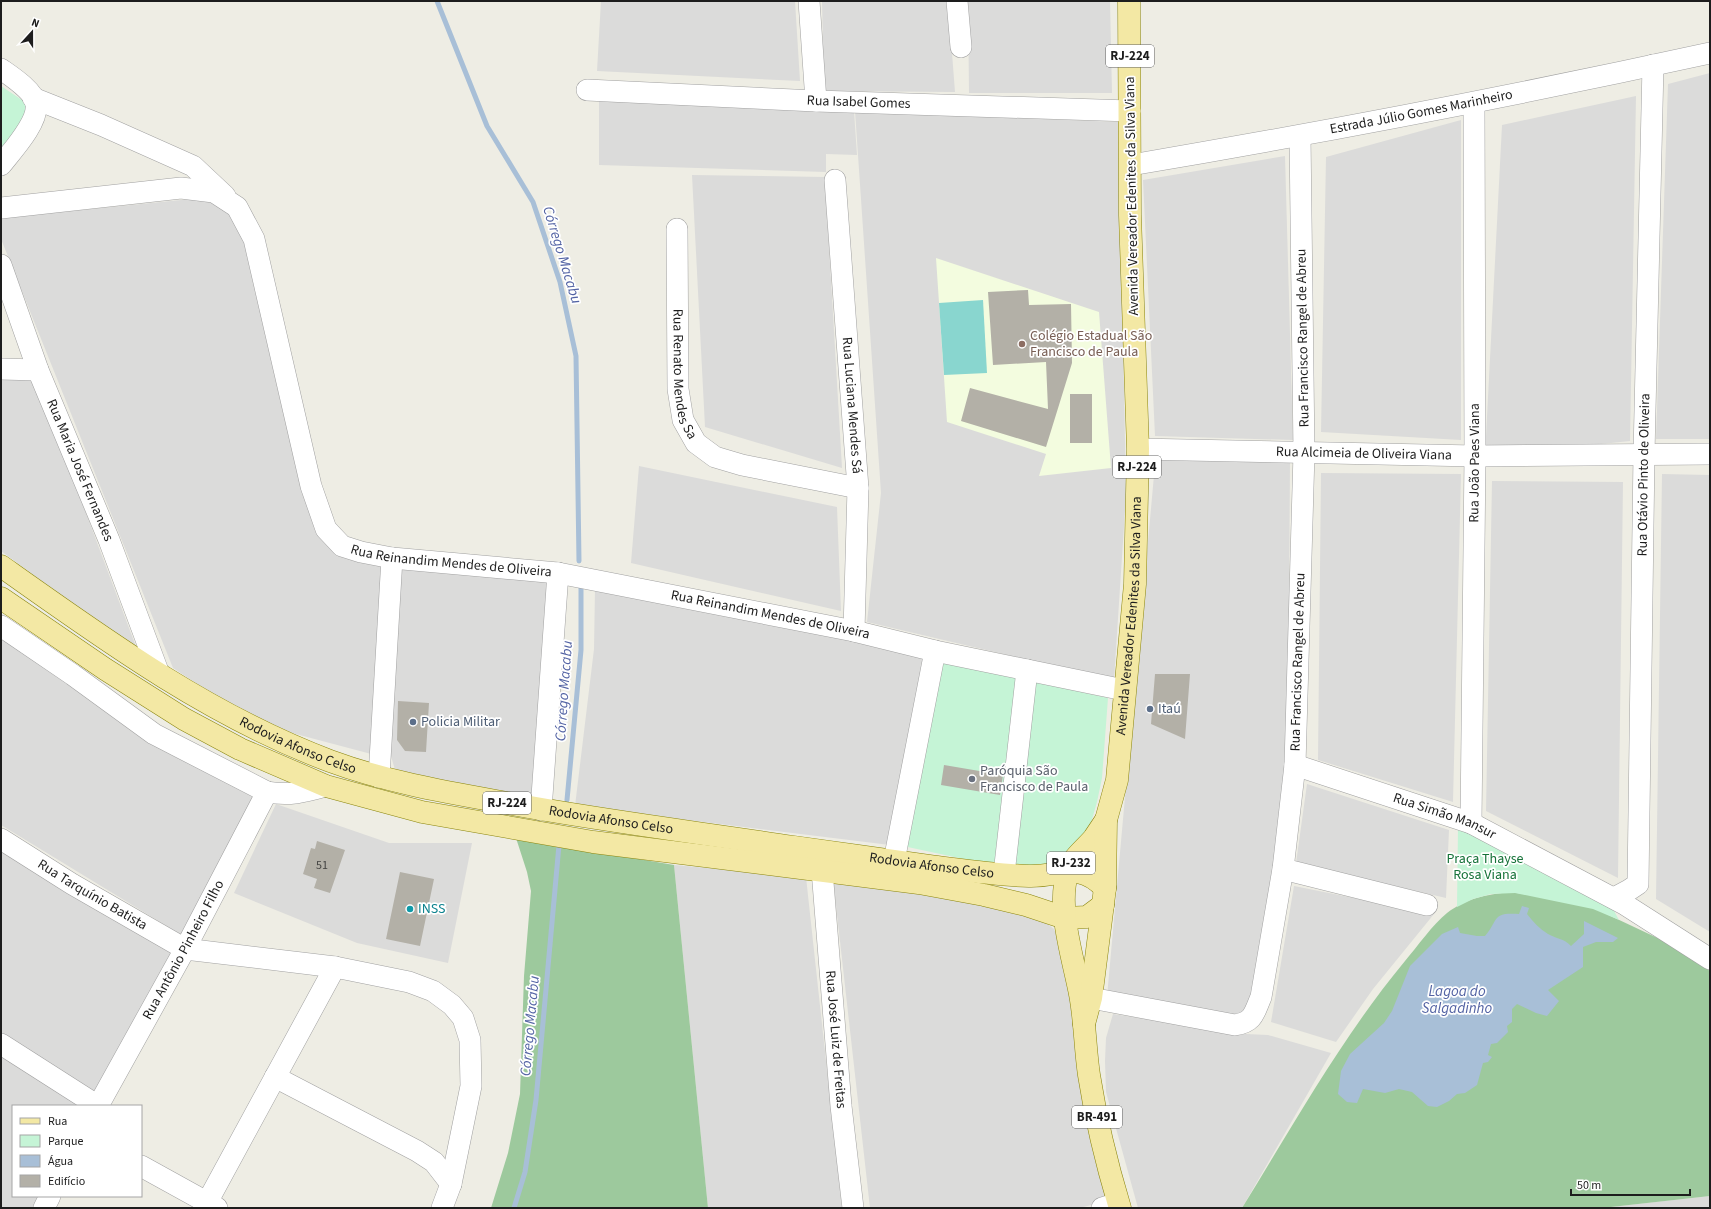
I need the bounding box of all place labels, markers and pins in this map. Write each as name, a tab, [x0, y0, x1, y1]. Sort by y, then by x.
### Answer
place label: Colégio Estadual São Francisco de Paula	[1030, 326, 1152, 362]
marker: Colégio Estadual São Francisco de Paula	[1017, 339, 1027, 349]
place label: Itaú	[1158, 699, 1181, 719]
marker: Itaú	[1145, 704, 1155, 714]
place label: Policia Militar	[421, 712, 500, 732]
marker: Policia Militar	[408, 717, 418, 727]
place label: Paróquia São Francisco de Paula	[980, 761, 1088, 797]
marker: Paróquia São Francisco de Paula	[967, 774, 977, 784]
place label: INSS	[418, 899, 446, 919]
marker: INSS	[405, 904, 415, 914]

